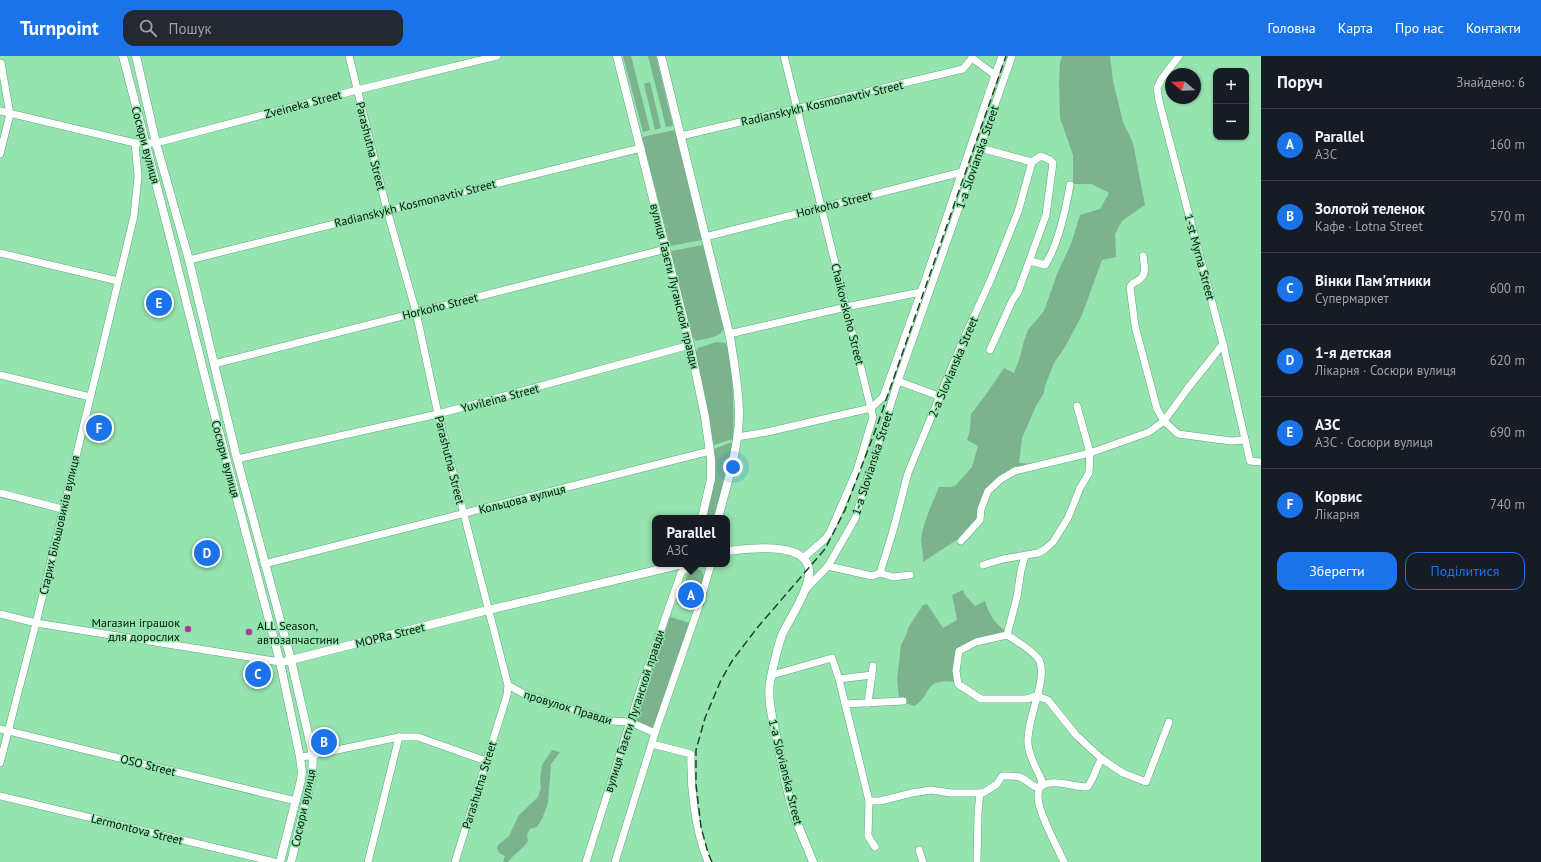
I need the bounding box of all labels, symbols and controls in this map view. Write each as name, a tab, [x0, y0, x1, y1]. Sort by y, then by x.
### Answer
search box	[123, 10, 403, 46]
text: Turnpoint	[20, 16, 99, 40]
icon: search	[137, 17, 159, 39]
text: Пошук	[169, 19, 212, 38]
text: Головна	[1268, 19, 1316, 37]
text: Карта	[1338, 19, 1373, 37]
text: Про нас	[1395, 19, 1444, 37]
text: Контакти	[1466, 19, 1521, 37]
north arrow	[1165, 68, 1201, 104]
map controls	[1213, 68, 1249, 140]
button: +	[1213, 68, 1249, 104]
text: Поруч	[1277, 71, 1323, 93]
text: Знайдено: 6	[1456, 74, 1525, 91]
street label: Radianskykh Kosmonavtiv Street	[739, 77, 905, 129]
street label: Zveineka Street	[263, 86, 343, 122]
street label: Parashutna Street	[353, 100, 389, 192]
street label: 1-a Slovianska Street	[952, 103, 1002, 211]
button: −	[1213, 104, 1249, 140]
street label: Сосюри вулиця	[128, 105, 164, 185]
text: Parallel	[1315, 127, 1364, 146]
text: A	[1286, 136, 1294, 153]
text: 160 m	[1490, 136, 1525, 153]
text: АЗС	[1315, 146, 1337, 163]
street label: Radianskykh Kosmonavtiv Street	[333, 176, 497, 230]
street label: Horkoho Street	[795, 187, 873, 221]
text: Золотой теленок	[1315, 199, 1425, 218]
street label: вулиця Газєти Луганской правди	[647, 202, 703, 370]
text: B	[1286, 208, 1294, 225]
text: 570 m	[1490, 208, 1525, 225]
street label: 1-st Myrna Street	[1181, 212, 1219, 302]
text: Кафе · Lotna Street	[1315, 218, 1423, 235]
street label: Chaikovskoho Street	[828, 262, 868, 366]
text: Вінки Пам'ятники	[1315, 271, 1431, 290]
text: C	[1286, 280, 1294, 297]
text: 600 m	[1490, 280, 1525, 297]
pin: E	[146, 288, 172, 318]
street label: Horkoho Street	[401, 289, 479, 323]
text: Супермаркет	[1315, 290, 1389, 307]
street label: 2-a Slovianska Street	[925, 314, 981, 420]
text: 1-я детская	[1315, 343, 1391, 362]
text: D	[1286, 352, 1294, 369]
text: 620 m	[1490, 352, 1525, 369]
text: Лікарня · Сосюри вулиця	[1315, 362, 1456, 379]
street label: Yuvileina Street	[459, 380, 541, 416]
street label: 1-a Slovianska Street	[848, 409, 896, 517]
pin: F	[86, 413, 112, 443]
street label: Parashutna Street	[432, 414, 468, 506]
text: АЗС	[1315, 415, 1340, 434]
street label: Сосюри вулиця	[208, 419, 244, 499]
text: E	[1287, 424, 1293, 441]
text: 690 m	[1490, 424, 1525, 441]
text: АЗС · Сосюри вулиця	[1315, 434, 1433, 451]
street label: Старих Більшовиків вулиця	[36, 454, 82, 596]
your location	[723, 457, 743, 477]
street label: Кольцова вулиця	[477, 481, 567, 517]
text: Корвис	[1315, 487, 1362, 506]
text: F	[1287, 496, 1293, 513]
text: 740 m	[1490, 496, 1525, 513]
text: Лікарня	[1315, 506, 1360, 523]
popup	[652, 515, 730, 567]
text: Parallel	[666, 523, 716, 542]
pin: D	[194, 538, 220, 568]
text: АЗС	[666, 542, 688, 559]
button: Зберегти	[1277, 552, 1397, 590]
button: Поділитися	[1405, 552, 1525, 590]
pin: A	[678, 580, 704, 610]
place label: Магазин іграшок для дорослих	[92, 615, 180, 644]
place label: ALL Season, автозапчастини	[257, 618, 339, 647]
street label: MOPRa Street	[354, 619, 426, 651]
marker: Магазин іграшок для дорослих	[183, 624, 193, 634]
marker: ALL Season, автозапчастини	[244, 627, 254, 637]
street label: вулиця Газєти Луганской правди	[601, 628, 667, 794]
pin: C	[245, 659, 271, 689]
street label: провулок Правди	[522, 686, 614, 728]
street label: 1-a Slovianska Street	[766, 718, 806, 826]
pin: B	[311, 727, 337, 757]
street label: Parashutna Street	[459, 739, 499, 831]
street label: OSO Street	[119, 751, 177, 779]
street label: Сосюри вулиця	[287, 768, 319, 848]
street label: Lermontova Street	[89, 810, 185, 848]

